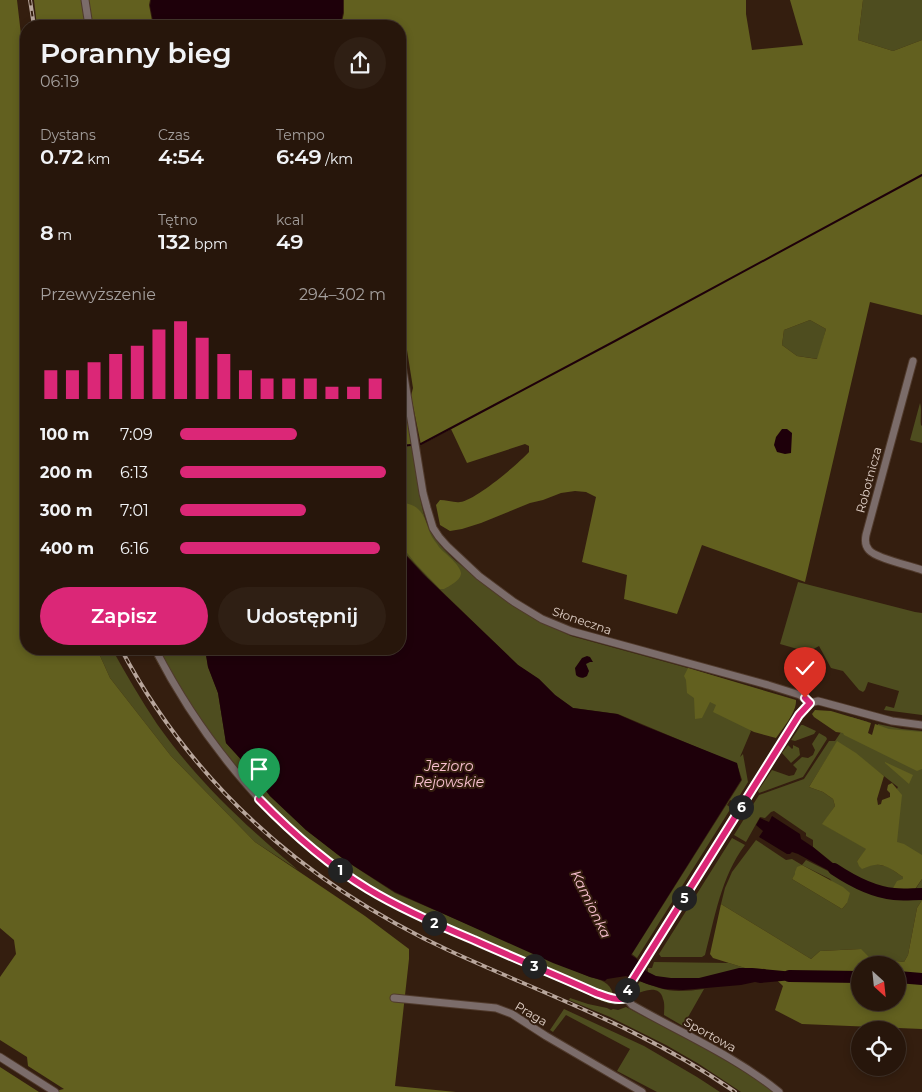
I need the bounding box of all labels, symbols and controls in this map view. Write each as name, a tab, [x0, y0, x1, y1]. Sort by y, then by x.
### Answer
text: Poranny bieg	[40, 36, 232, 70]
button: share	[334, 37, 386, 89]
text: 06:19	[40, 72, 79, 91]
text: Dystans	[40, 126, 96, 144]
text: Czas	[158, 126, 190, 144]
text: Tempo	[276, 126, 325, 144]
text: 0.72	[40, 144, 84, 169]
text: 4:54	[158, 144, 204, 169]
text: 6:49	[276, 144, 322, 169]
text: km	[84, 150, 110, 168]
text: /km	[322, 150, 353, 168]
text: Tętno	[158, 211, 198, 229]
text: kcal	[276, 211, 304, 229]
text: 8	[40, 220, 54, 245]
text: m	[54, 226, 72, 244]
text: 132	[158, 229, 190, 254]
text: 49	[276, 229, 303, 254]
text: bpm	[190, 235, 228, 253]
text: Przewyższenie	[40, 285, 156, 304]
text: 294–302 m	[299, 285, 386, 304]
text: 100 m	[40, 425, 89, 444]
text: 7:09	[120, 425, 153, 444]
street label: Robotnicza	[852, 445, 885, 515]
text: 200 m	[40, 463, 92, 482]
text: 6:13	[120, 463, 148, 482]
text: 300 m	[40, 501, 93, 520]
text: 7:01	[120, 501, 149, 520]
text: 400 m	[40, 539, 94, 558]
text: 6:16	[120, 539, 149, 558]
button: Zapisz	[40, 587, 208, 645]
button: Udostępnij	[218, 587, 386, 645]
street label: Słoneczna	[551, 603, 614, 638]
pin	[784, 647, 826, 698]
icon: check	[791, 654, 819, 682]
pin	[238, 748, 280, 799]
icon: arrive	[245, 755, 273, 783]
water label: Jezioro Rejowskie	[414, 757, 484, 791]
pin: 6	[728, 794, 754, 820]
text: 6	[737, 798, 746, 816]
pin: 1	[328, 858, 352, 882]
text: 1	[338, 861, 343, 879]
water label: Kamionka	[567, 867, 615, 941]
pin: 5	[672, 886, 696, 910]
text: 5	[680, 889, 689, 907]
pin: 2	[422, 910, 446, 936]
text: 2	[430, 914, 439, 932]
pin: 3	[522, 954, 546, 978]
north arrow	[851, 956, 906, 1011]
map controls	[851, 956, 906, 1076]
text: 3	[530, 957, 539, 975]
pin: 4	[614, 978, 640, 1002]
text: 4	[623, 981, 632, 999]
street label: Praga	[512, 998, 550, 1029]
street label: Sportowa	[681, 1014, 739, 1055]
button: locate	[851, 1021, 906, 1076]

